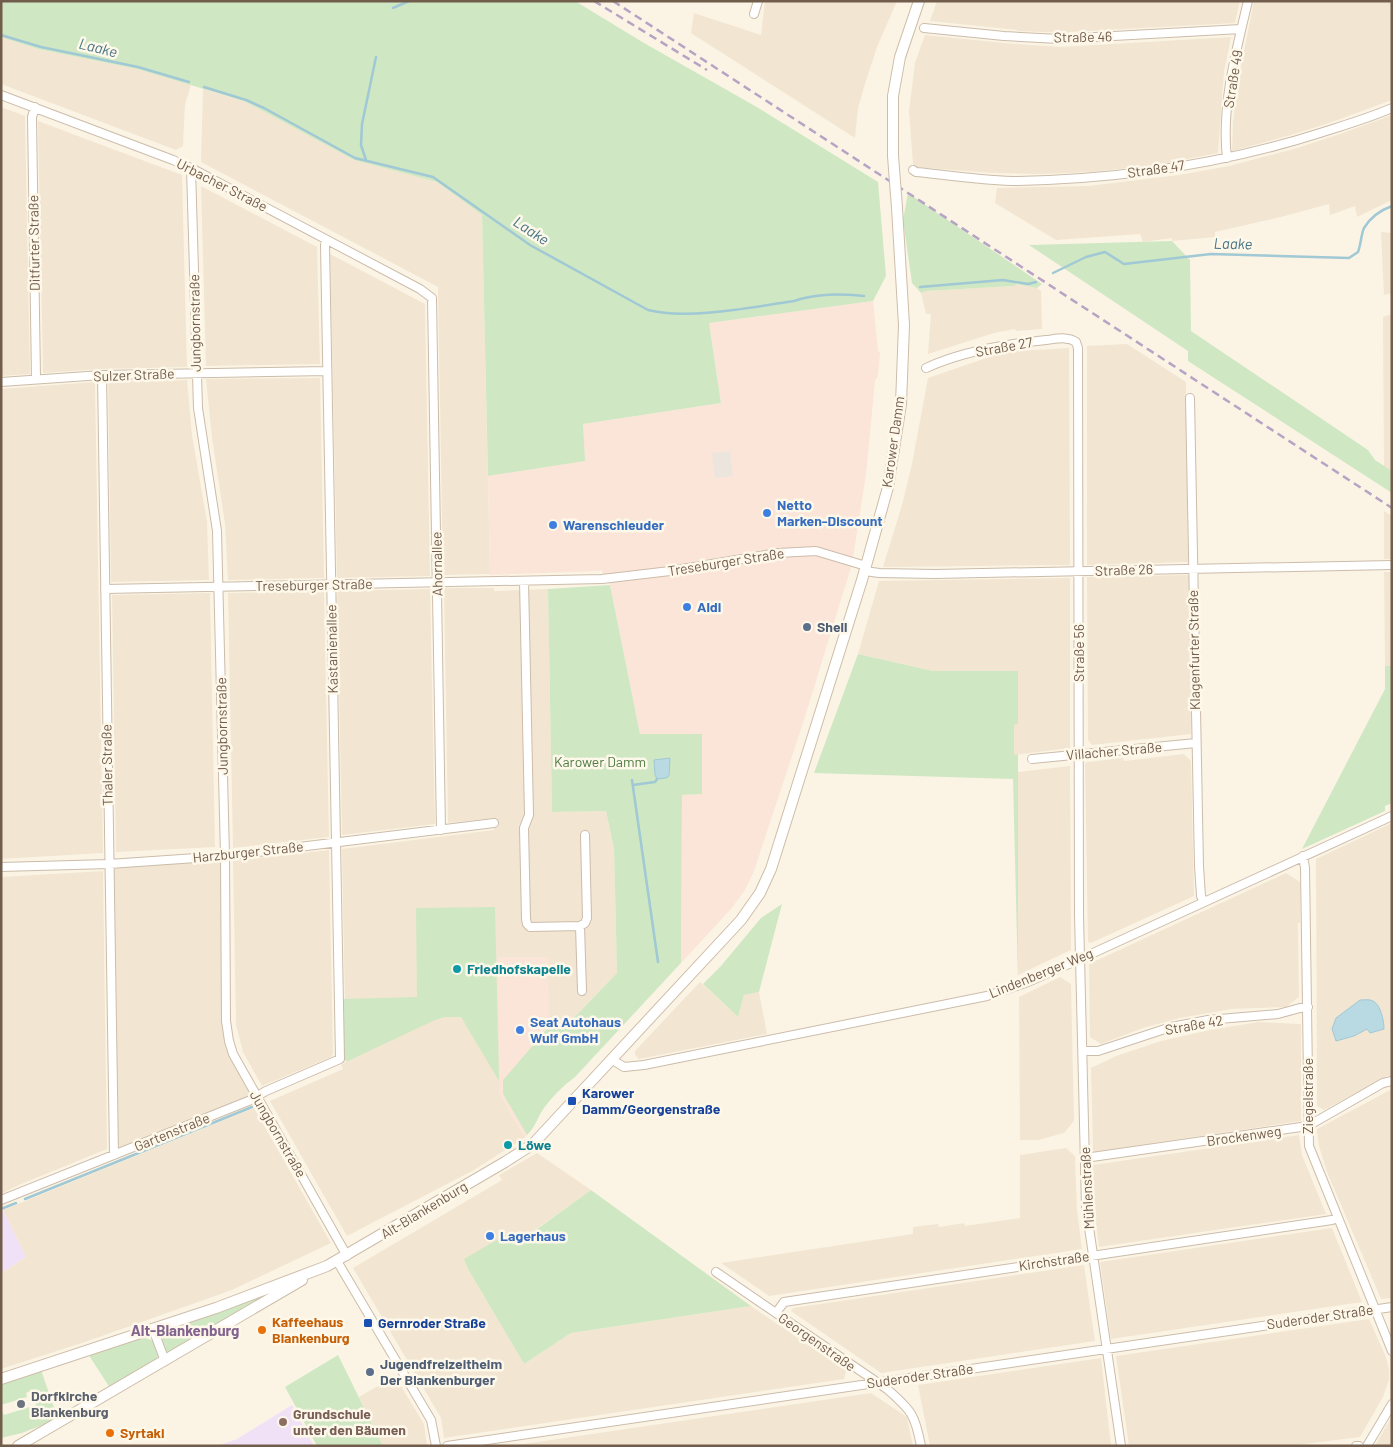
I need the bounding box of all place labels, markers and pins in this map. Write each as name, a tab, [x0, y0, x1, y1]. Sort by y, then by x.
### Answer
place label: Netto Marken-Discount	[777, 496, 883, 529]
marker: Netto Marken-Discount	[761, 507, 773, 519]
place label: Warenschleuder	[563, 516, 665, 533]
marker: Warenschleuder	[547, 519, 559, 531]
place label: Aldi	[697, 598, 721, 615]
marker: Aldi	[681, 601, 693, 613]
place label: Shell	[817, 618, 847, 635]
marker: Shell	[801, 621, 813, 633]
place label: Friedhofskapelle	[467, 960, 571, 977]
marker: Friedhofskapelle	[451, 963, 463, 975]
place label: Seat Autohaus Wulf GmbH	[530, 1013, 621, 1046]
marker: Seat Autohaus Wulf GmbH	[514, 1024, 526, 1036]
place label: Karower Damm/Georgenstraße	[582, 1084, 721, 1117]
marker: Karower Damm/Georgenstraße	[566, 1095, 578, 1107]
place label: Löwe	[518, 1136, 552, 1153]
marker: Löwe	[502, 1139, 514, 1151]
place label: Lagerhaus	[500, 1227, 566, 1244]
marker: Lagerhaus	[484, 1230, 496, 1242]
place label: Kaffeehaus Blankenburg	[272, 1313, 350, 1346]
place label: Gernroder Straße	[378, 1314, 486, 1331]
marker: Gernroder Straße	[362, 1317, 374, 1329]
marker: Kaffeehaus Blankenburg	[256, 1324, 268, 1336]
place label: Jugendfreizeitheim Der Blankenburger	[380, 1355, 502, 1388]
marker: Jugendfreizeitheim Der Blankenburger	[364, 1366, 376, 1378]
place label: Dorfkirche Blankenburg	[31, 1387, 109, 1420]
marker: Dorfkirche Blankenburg	[15, 1398, 27, 1410]
place label: Grundschule unter den Bäumen	[293, 1405, 406, 1438]
marker: Grundschule unter den Bäumen	[277, 1416, 289, 1428]
place label: Syrtaki	[120, 1424, 165, 1441]
marker: Syrtaki	[104, 1427, 116, 1439]

